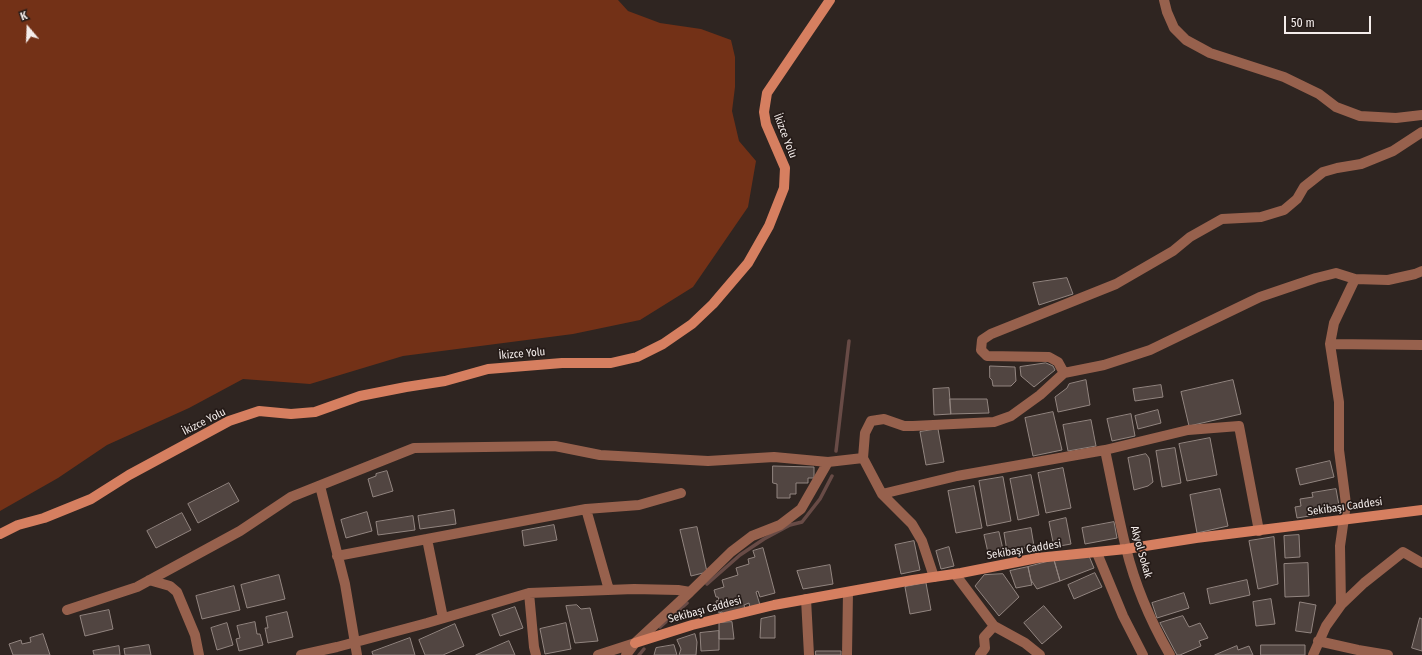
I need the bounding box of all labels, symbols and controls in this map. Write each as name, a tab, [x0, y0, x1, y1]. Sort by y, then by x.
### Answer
north arrow	[8, 8, 48, 48]
scale bar	[1286, 8, 1373, 34]
text: K	[19, 9, 29, 23]
text: 50 m	[1291, 16, 1315, 30]
street label: İkizce Yolu	[770, 112, 800, 160]
street label: İkizce Yolu	[498, 345, 546, 363]
street label: İkizce Yolu	[180, 405, 228, 439]
street label: Sekibaşı Caddesi	[1307, 495, 1383, 519]
street label: Akyol Sokak	[1127, 524, 1155, 580]
street label: Sekibaşı Caddesi	[986, 538, 1062, 562]
street label: Sekibaşı Caddesi	[667, 594, 743, 626]

